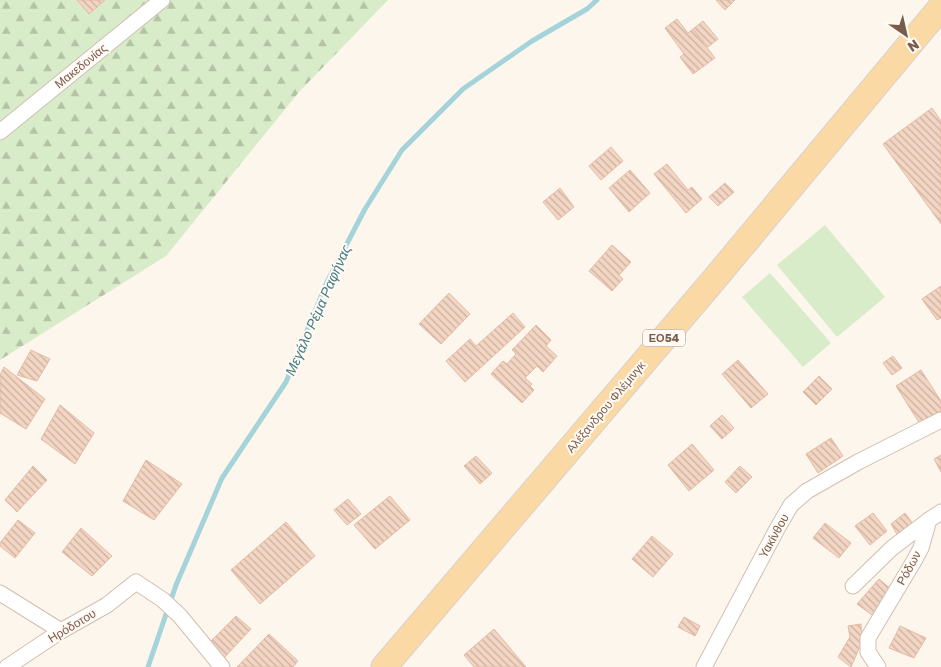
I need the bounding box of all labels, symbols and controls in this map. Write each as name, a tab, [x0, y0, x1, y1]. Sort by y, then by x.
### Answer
north arrow	[881, 10, 931, 60]
text: N	[904, 35, 922, 55]
street label: Μακεδονίας	[52, 41, 110, 91]
water label: Μεγάλο Ρέμα Ραφήνας	[282, 242, 355, 378]
road number: ΕΟ54	[643, 329, 685, 346]
street label: Αλέξανδρου Φλέμινγκ	[564, 357, 649, 456]
street label: Υακίνθου	[756, 511, 792, 561]
street label: Ρόδων	[894, 549, 924, 587]
street label: Ηρόδοτου	[46, 606, 98, 646]

